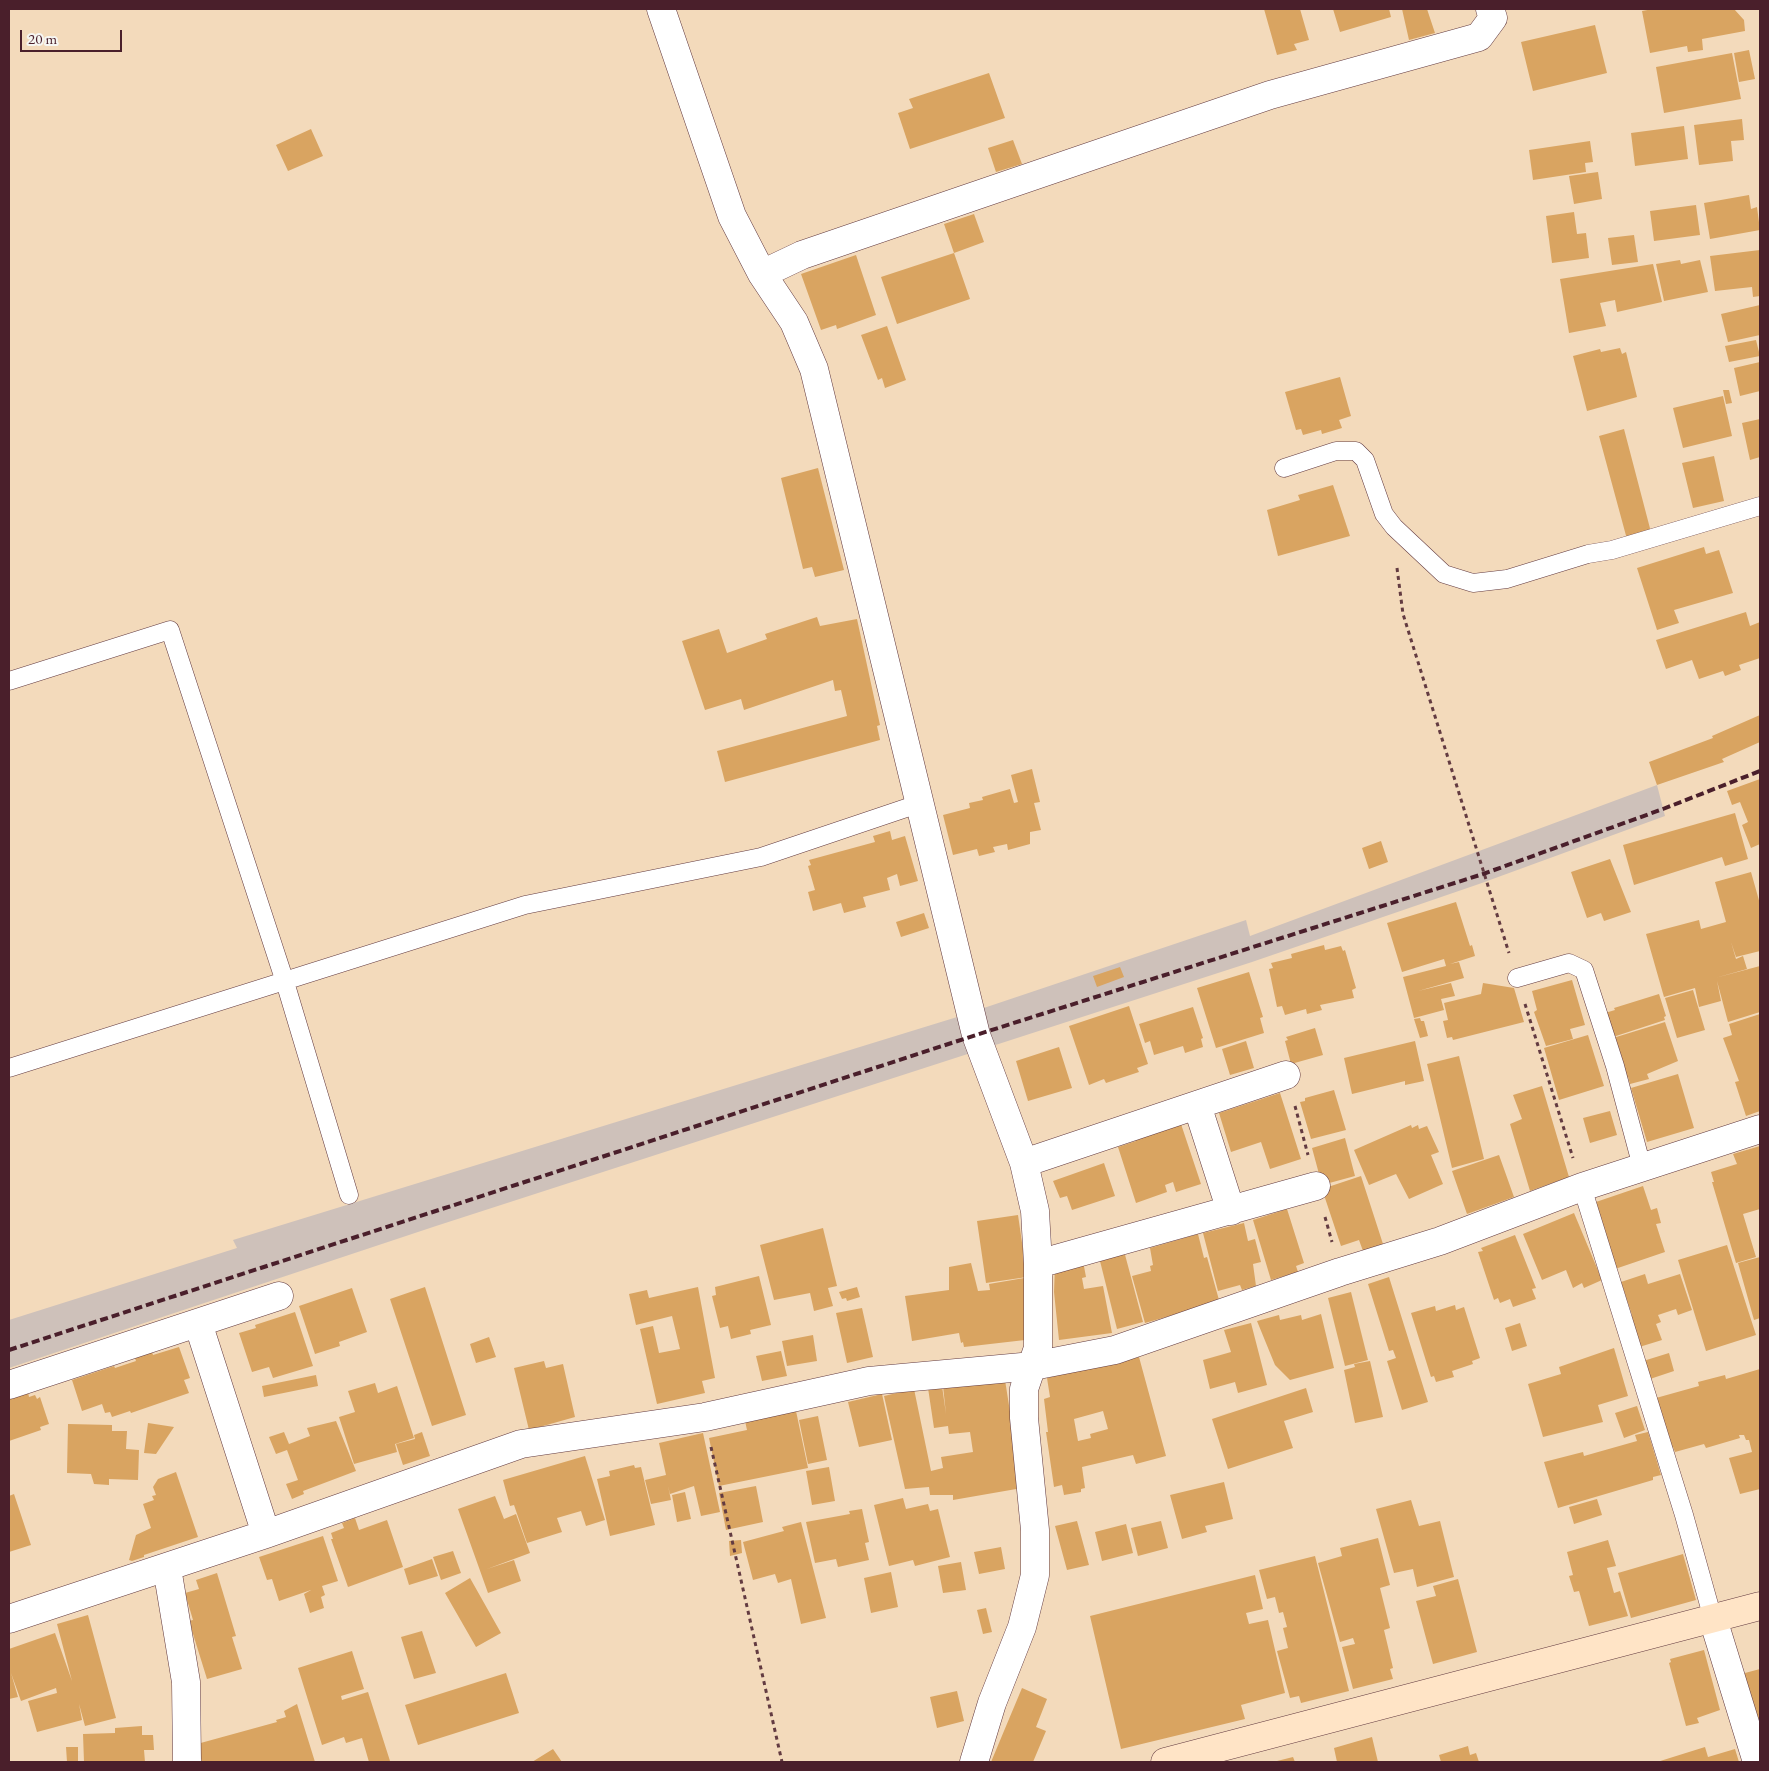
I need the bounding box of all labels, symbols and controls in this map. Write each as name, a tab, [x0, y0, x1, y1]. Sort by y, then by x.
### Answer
scale bar	[22, 20, 125, 52]
text: 20 m	[28, 29, 57, 48]

